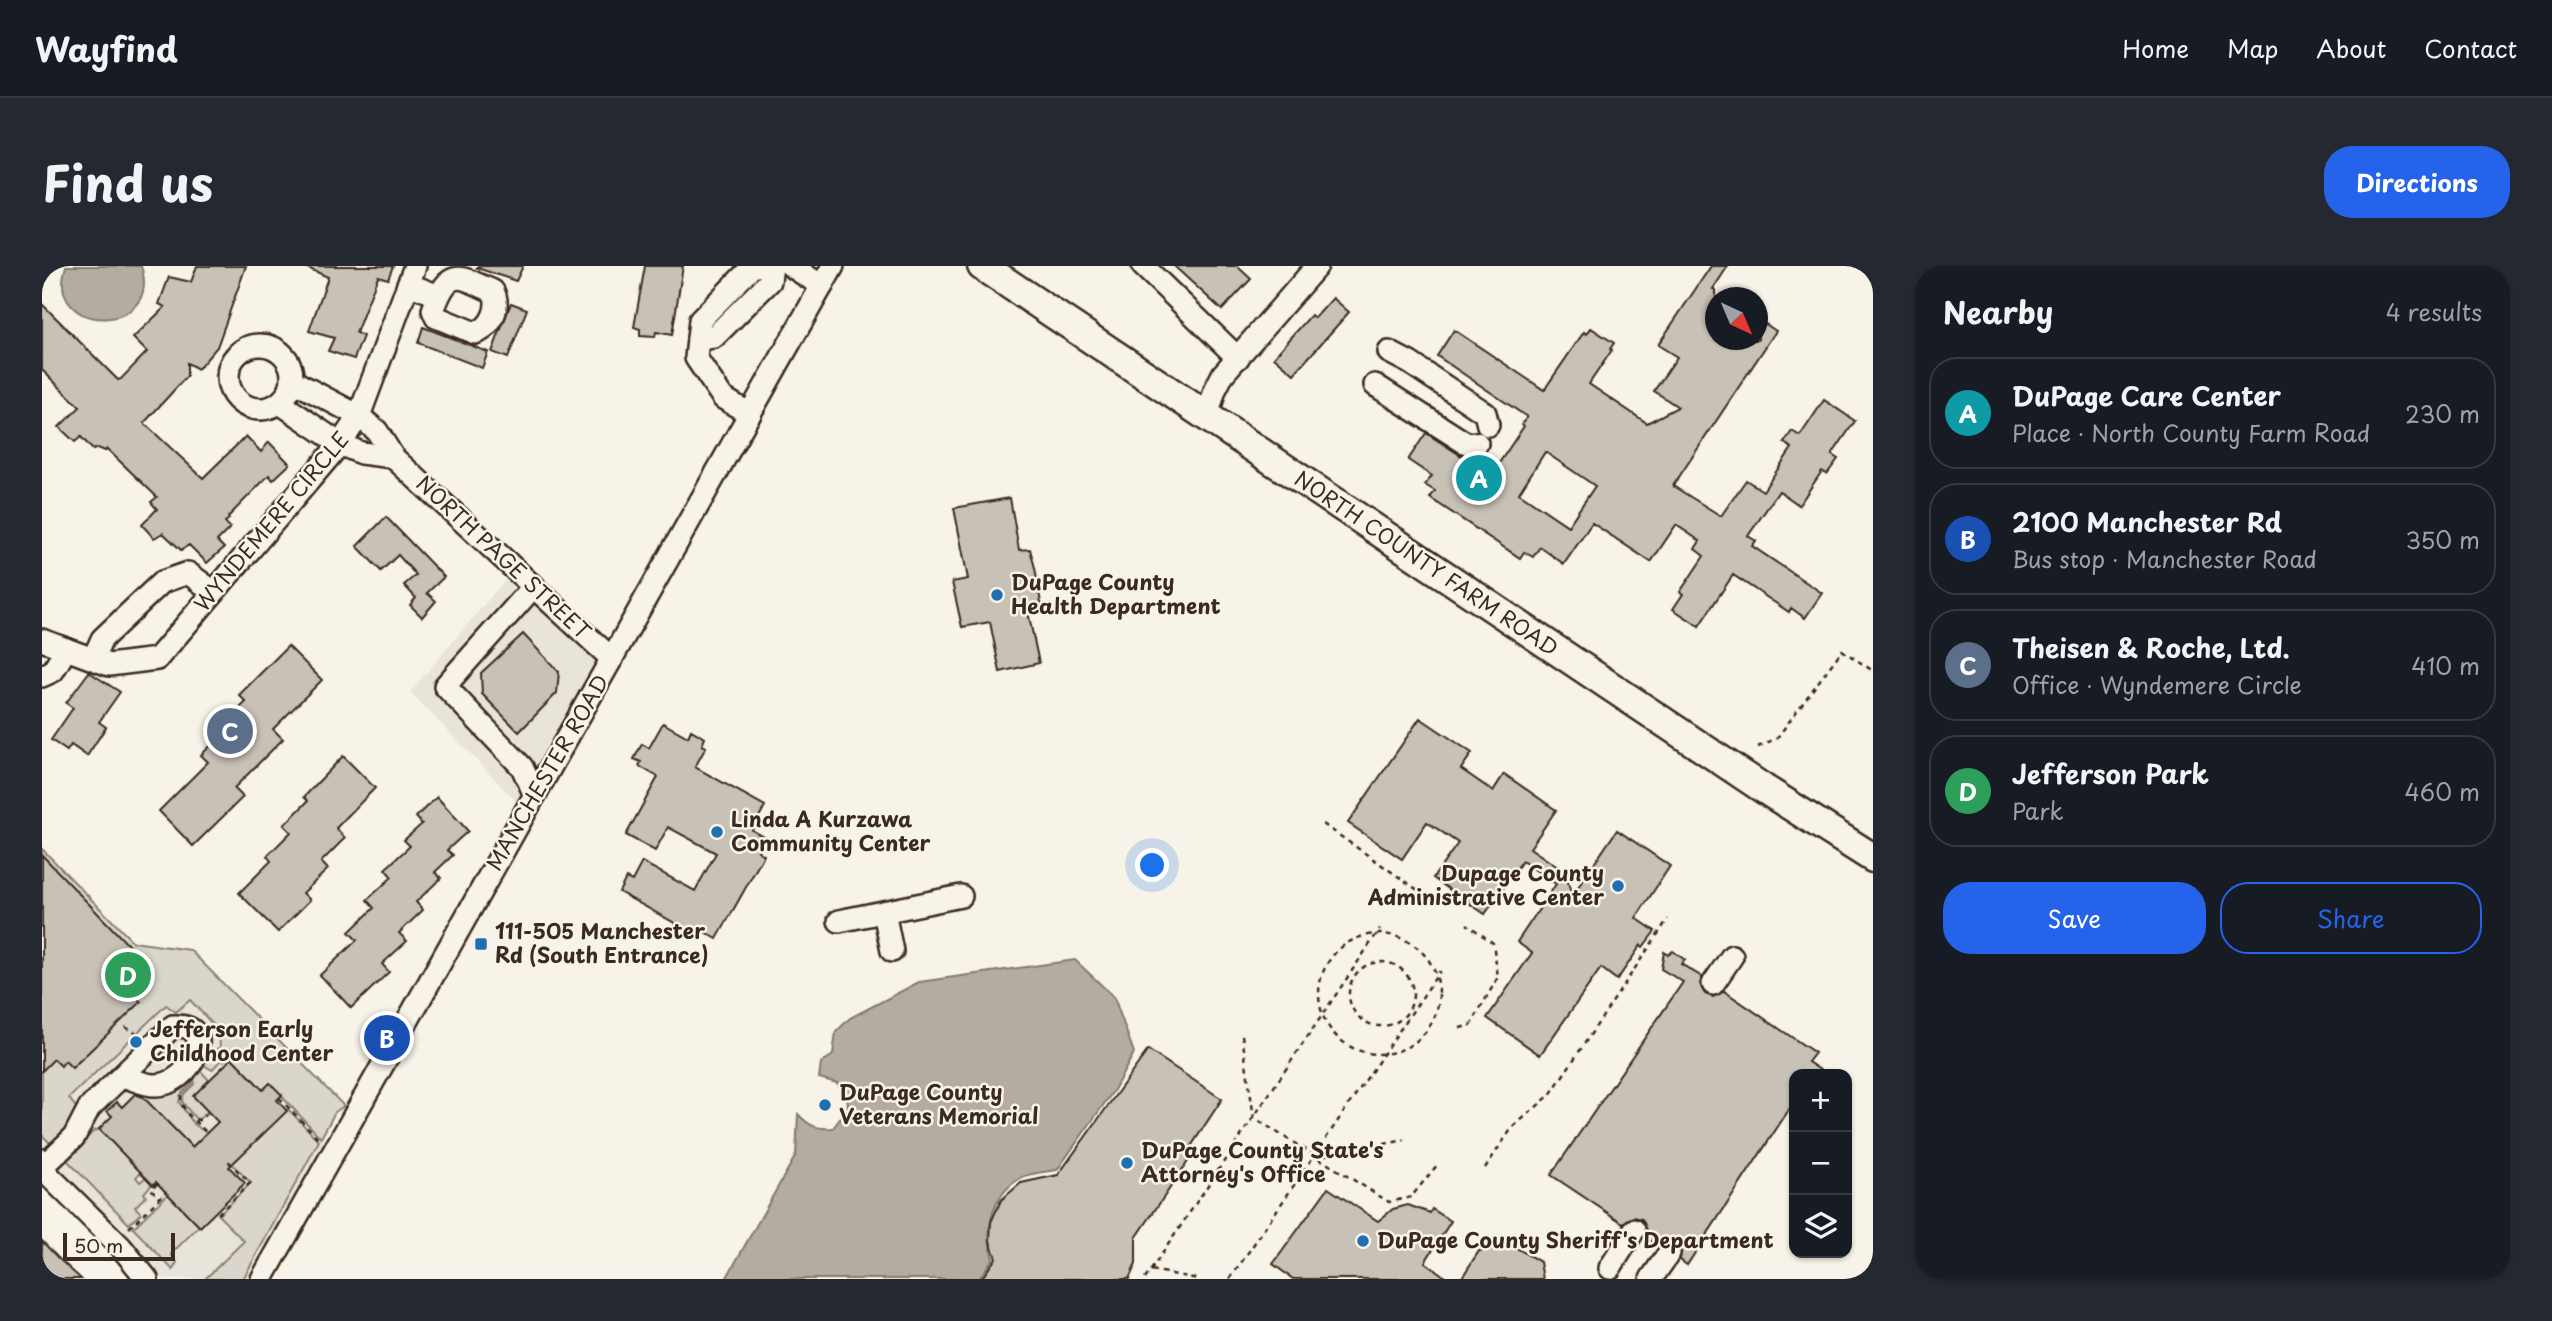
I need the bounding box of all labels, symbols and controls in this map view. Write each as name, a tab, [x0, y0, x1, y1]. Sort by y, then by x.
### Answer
text: Wayfind	[35, 23, 178, 73]
text: Home	[2122, 30, 2189, 66]
text: Map	[2227, 30, 2278, 66]
text: About	[2316, 30, 2386, 66]
text: Contact	[2424, 30, 2517, 66]
text: Find us	[42, 145, 213, 219]
button: Directions	[2324, 146, 2510, 218]
north arrow	[1705, 287, 1768, 350]
text: Nearby	[1943, 289, 2053, 334]
text: 4 results	[2386, 294, 2482, 329]
text: DuPage Care Center	[2012, 376, 2281, 415]
text: A	[1959, 396, 1977, 431]
text: 230 m	[2405, 396, 2480, 431]
text: Place · North County Farm Road	[2012, 415, 2370, 450]
street label: WYNDEMERE CIRCLE	[185, 424, 356, 618]
pin: A	[1456, 452, 1502, 504]
street label: NORTH COUNTY FARM ROAD	[1288, 465, 1564, 663]
street label: NORTH PAGE STREET	[410, 467, 599, 647]
text: 2100 Manchester Rd	[2012, 502, 2282, 541]
text: B	[1960, 522, 1976, 557]
text: 350 m	[2405, 522, 2480, 557]
text: Bus stop · Manchester Road	[2012, 541, 2317, 576]
place label: DuPage County Health Department	[1011, 565, 1221, 621]
marker: DuPage County Health Department	[989, 587, 1005, 603]
text: Theisen & Roche, Ltd.	[2012, 628, 2290, 667]
text: C	[1959, 648, 1977, 683]
text: 410 m	[2411, 648, 2480, 683]
text: Office · Wyndemere Circle	[2012, 667, 2302, 702]
street label: MANCHESTER ROAD	[477, 668, 615, 876]
pin: C	[207, 705, 253, 757]
text: Jefferson Park	[2012, 754, 2209, 793]
text: D	[1959, 774, 1977, 809]
text: 460 m	[2405, 774, 2480, 809]
text: Park	[2012, 793, 2063, 828]
place label: Linda A Kurzawa Community Center	[731, 802, 931, 858]
marker: Linda A Kurzawa Community Center	[709, 824, 725, 840]
your location	[1135, 848, 1169, 882]
place label: Dupage County Administrative Center	[1367, 856, 1604, 912]
marker: Dupage County Administrative Center	[1610, 878, 1626, 894]
button: Save	[1943, 882, 2206, 954]
button: Share	[2220, 882, 2482, 954]
place label: 111-505 Manchester Rd (South Entrance)	[495, 914, 709, 970]
marker: 111-505 Manchester Rd (South Entrance)	[473, 936, 489, 952]
pin: D	[105, 949, 151, 1001]
place label: Jefferson Early Childhood Center	[150, 1012, 333, 1068]
pin: B	[364, 1012, 410, 1064]
marker: Jefferson Early Childhood Center	[128, 1034, 144, 1050]
map controls	[1789, 1069, 1852, 1258]
button: +	[1789, 1069, 1852, 1132]
place label: DuPage County Veterans Memorial	[839, 1075, 1039, 1131]
marker: DuPage County Veterans Memorial	[817, 1097, 833, 1113]
button: −	[1789, 1132, 1852, 1195]
place label: DuPage County State's Attorney's Office	[1141, 1133, 1383, 1189]
marker: DuPage County State's Attorney's Office	[1119, 1155, 1135, 1171]
button: layers	[1789, 1195, 1852, 1258]
place label: DuPage County Sheriff's Department	[1377, 1223, 1774, 1255]
scale bar	[63, 1230, 175, 1262]
text: 50 m	[74, 1231, 123, 1259]
marker: DuPage County Sheriff's Department	[1355, 1233, 1371, 1249]

